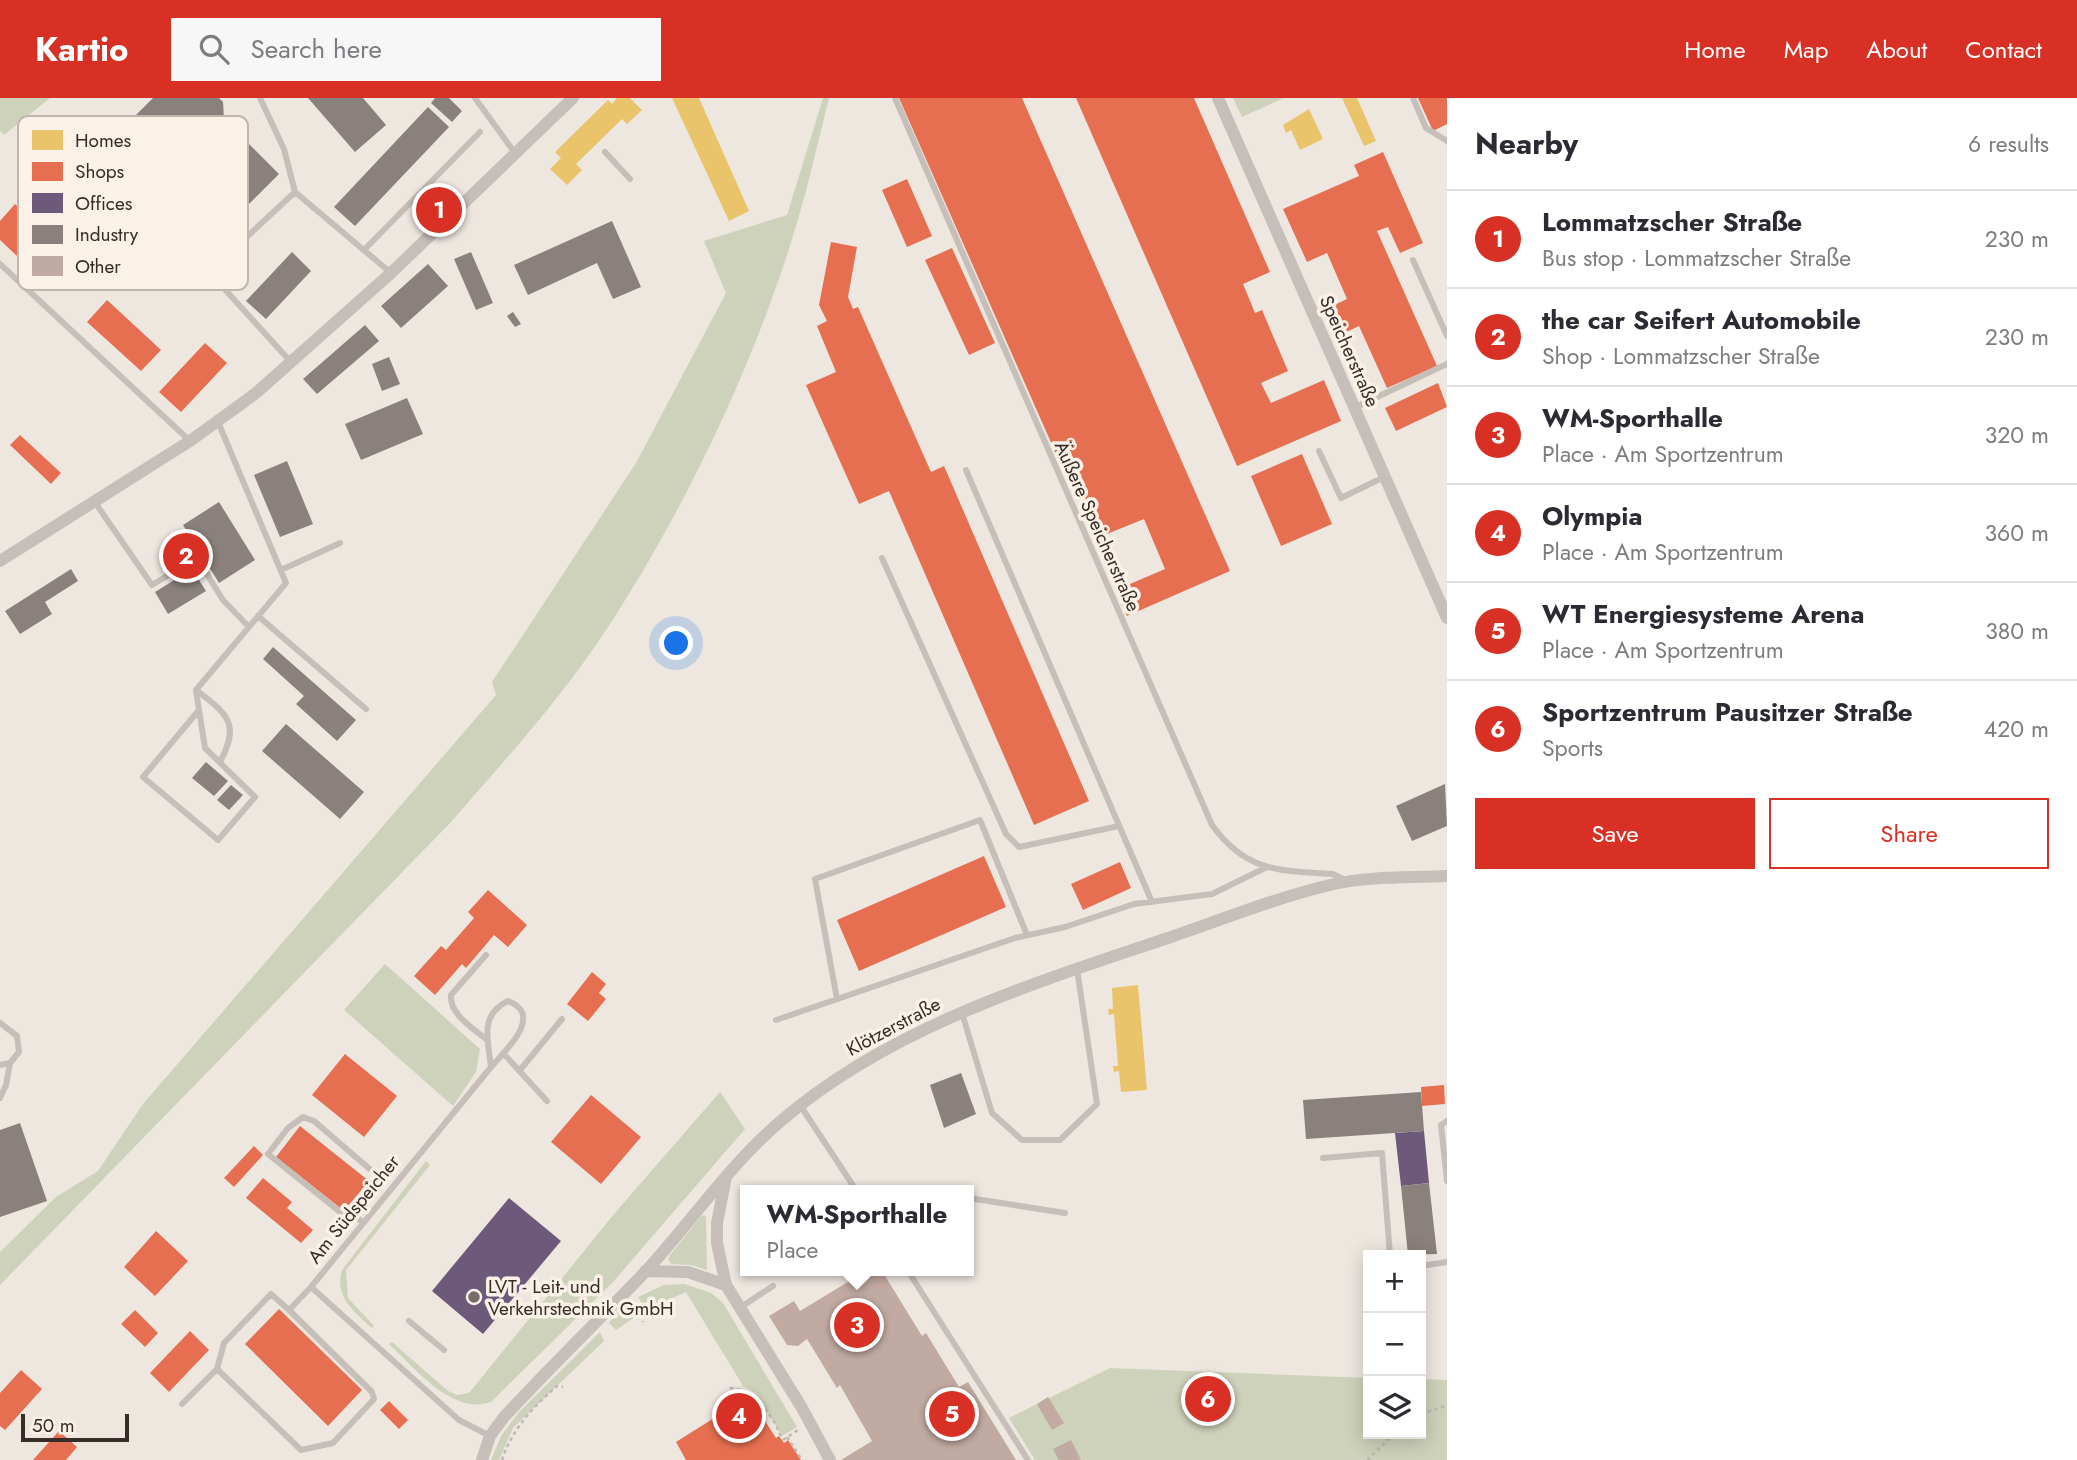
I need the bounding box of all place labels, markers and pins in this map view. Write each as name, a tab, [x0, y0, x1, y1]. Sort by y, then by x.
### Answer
pin: 1	[416, 184, 462, 236]
pin: 2	[163, 530, 209, 582]
place label: LVT - Leit- und Verkehrstechnik GmbH	[488, 1273, 674, 1322]
marker: LVT - Leit- und Verkehrstechnik GmbH	[466, 1289, 482, 1305]
pin: 3	[834, 1299, 880, 1351]
pin: 6	[1185, 1373, 1231, 1425]
pin: 5	[929, 1388, 975, 1440]
pin: 4	[716, 1390, 762, 1442]

